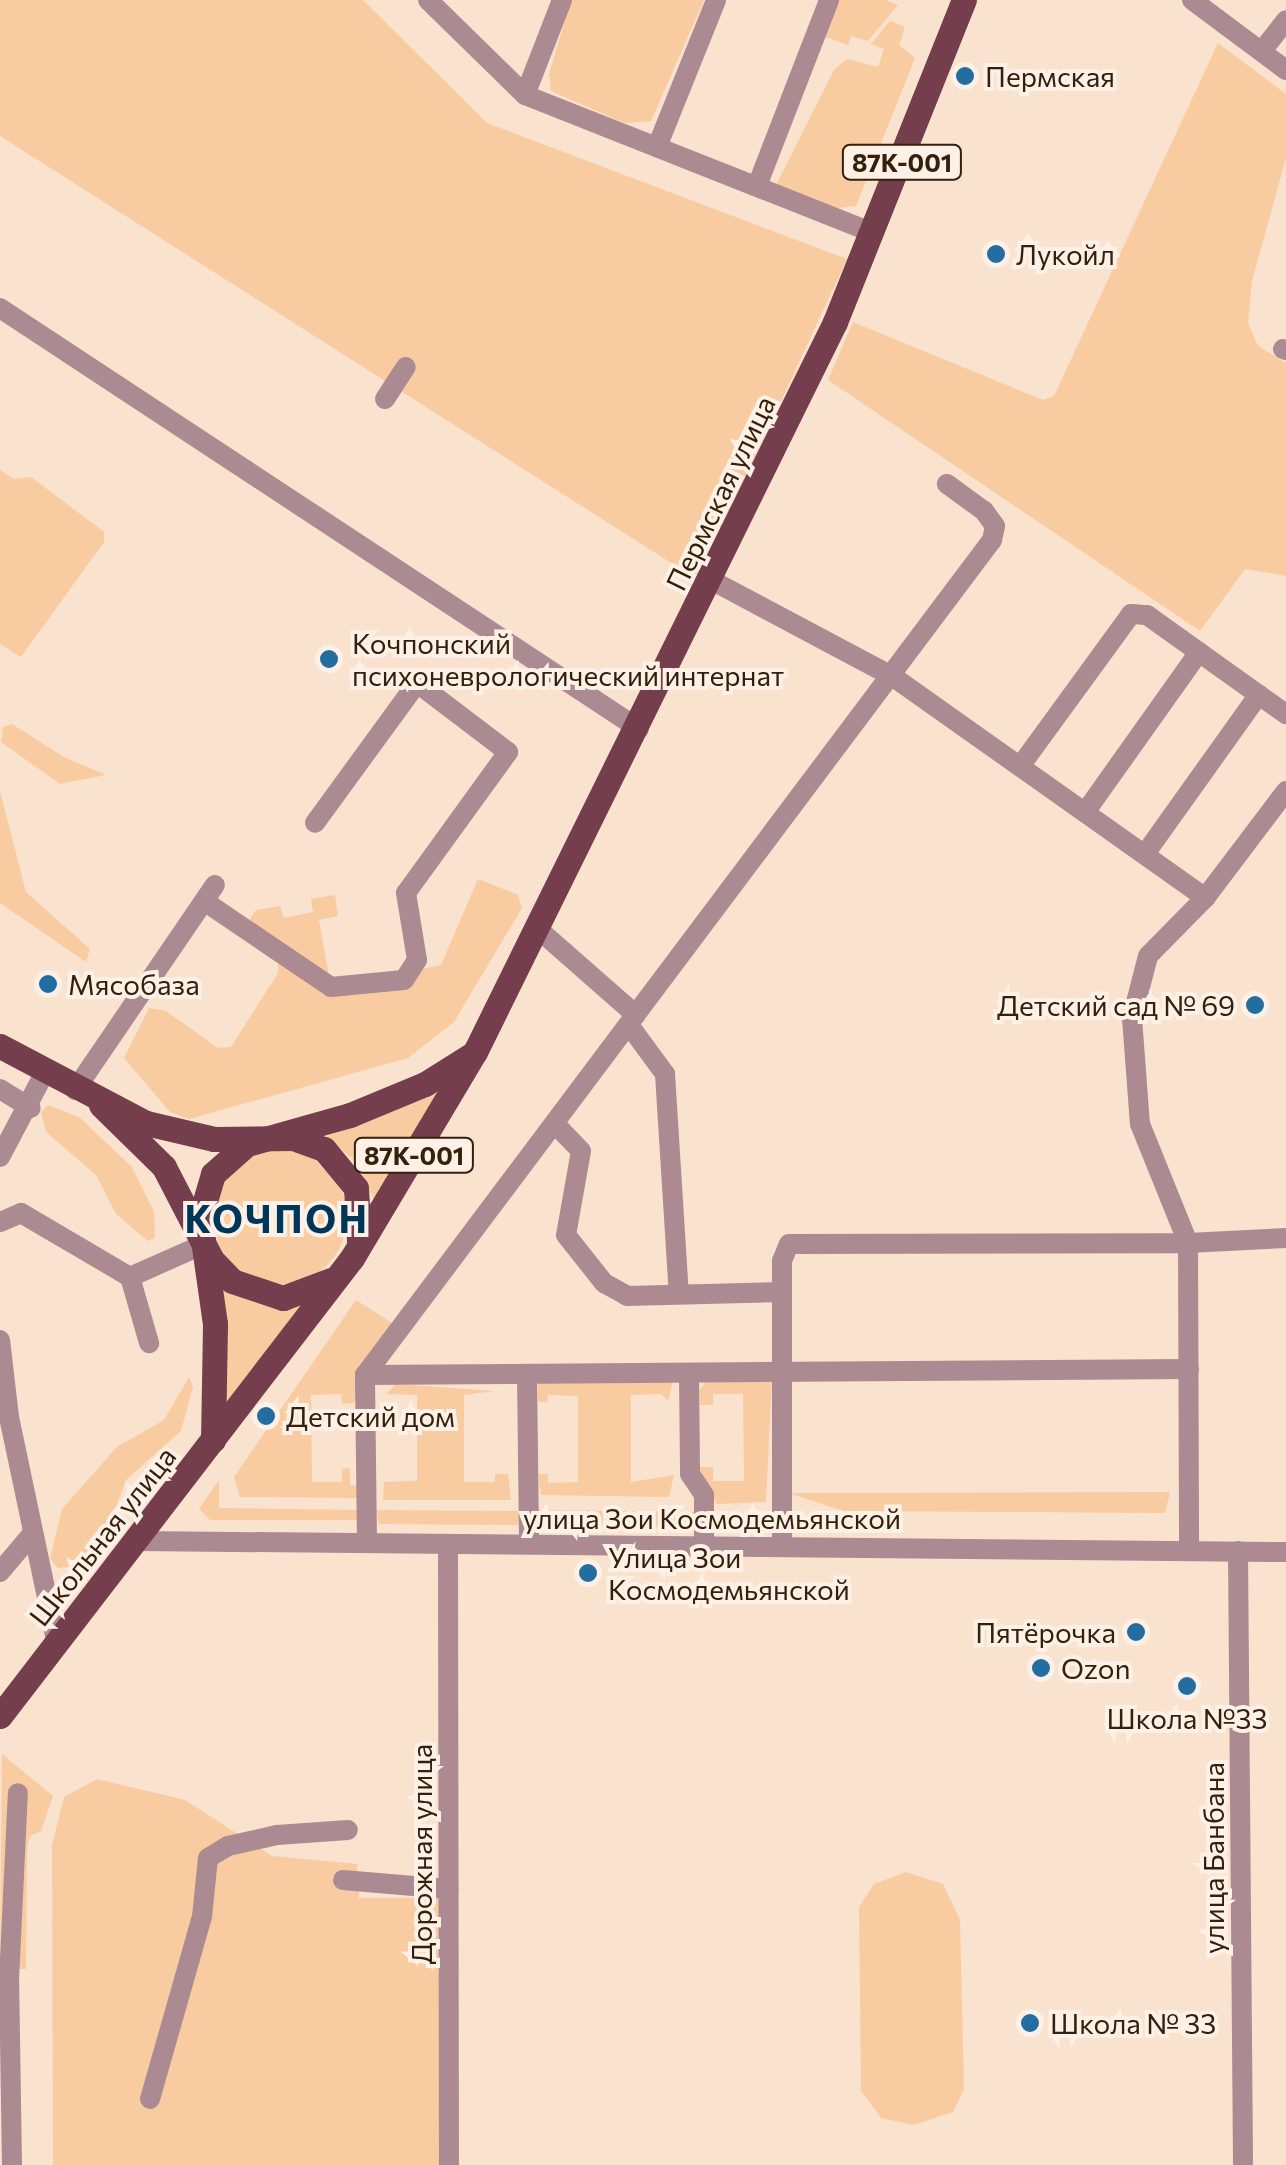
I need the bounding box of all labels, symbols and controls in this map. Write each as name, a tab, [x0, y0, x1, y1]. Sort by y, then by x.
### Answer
place label: Пермская	[985, 59, 1115, 93]
marker: Пермская	[954, 65, 976, 87]
road number: 87К-001	[840, 142, 964, 182]
place label: Лукойл	[1016, 237, 1115, 271]
marker: Лукойл	[985, 243, 1007, 265]
street label: Пермская улица	[658, 390, 782, 596]
place label: Кочпонский психоневрологический интернат	[352, 626, 784, 692]
marker: Кочпонский психоневрологический интернат	[316, 646, 342, 672]
place label: Мясобаза	[68, 967, 200, 1001]
marker: Мясобаза	[37, 973, 59, 995]
place label: Детский сад № 69	[997, 988, 1235, 1022]
marker: Детский сад № 69	[1244, 994, 1266, 1016]
road number: 87К-001	[352, 1135, 476, 1175]
district label: КОЧПОН	[184, 1195, 370, 1241]
place label: Детский дом	[286, 1399, 455, 1433]
marker: Детский дом	[255, 1405, 277, 1427]
street label: Школьная улица	[22, 1440, 182, 1632]
street label: улица Зои Космодемьянской	[523, 1501, 901, 1535]
place label: Улица Зои Космодемьянской	[608, 1540, 850, 1606]
marker: Улица Зои Космодемьянской	[577, 1562, 599, 1584]
place label: Пятёрочка	[975, 1615, 1116, 1649]
marker: Пятёрочка	[1125, 1621, 1147, 1643]
place label: Ozon	[1061, 1651, 1131, 1685]
marker: Ozon	[1030, 1657, 1052, 1679]
marker: Школа №33	[1176, 1675, 1198, 1697]
place label: Школа №33	[1107, 1701, 1267, 1735]
street label: Дорожная улица	[404, 1744, 438, 1964]
street label: улица Банбана	[1196, 1762, 1230, 1954]
place label: Школа № 33	[1050, 2006, 1216, 2040]
marker: Школа № 33	[1019, 2012, 1041, 2034]

